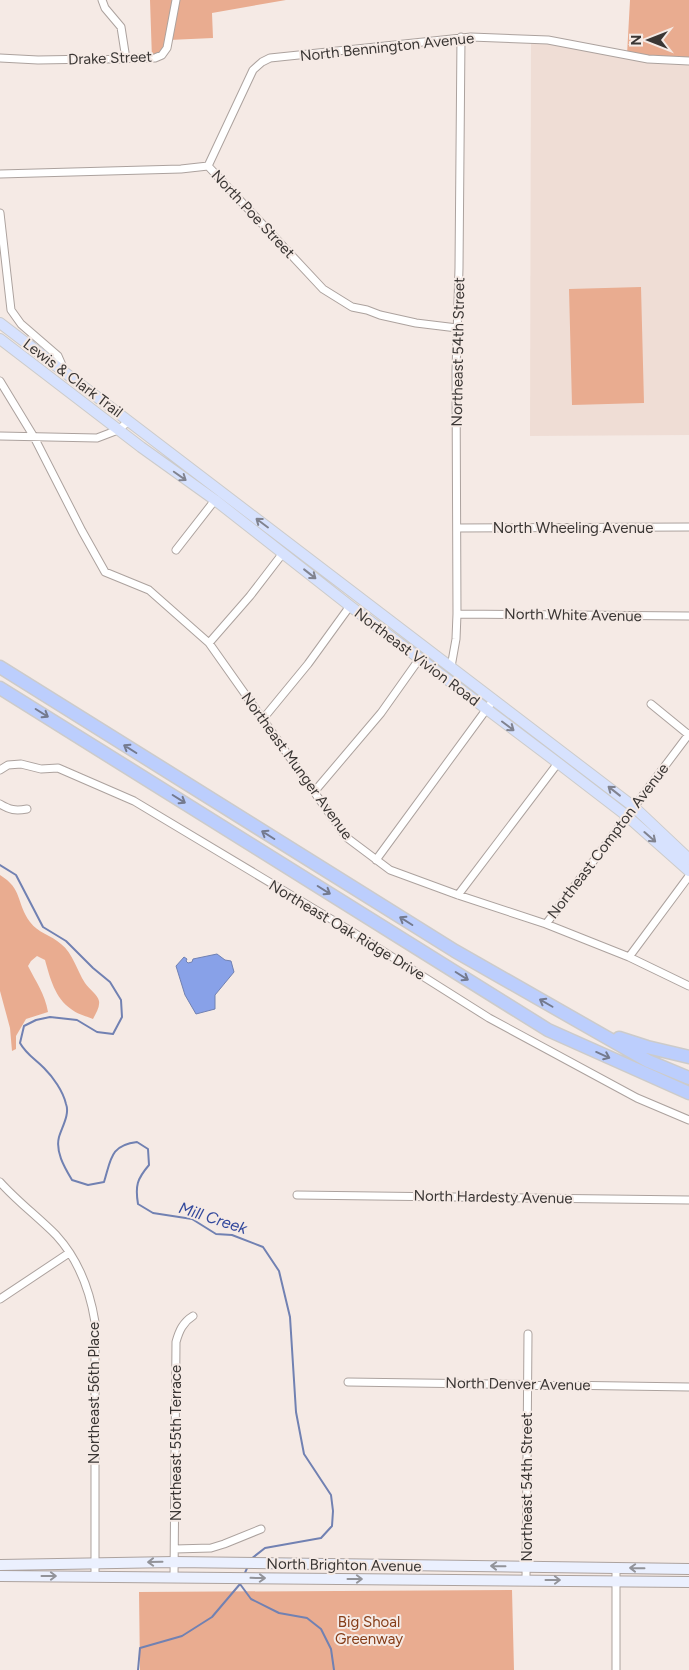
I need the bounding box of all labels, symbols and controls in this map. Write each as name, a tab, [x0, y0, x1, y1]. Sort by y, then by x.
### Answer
north arrow	[624, 15, 674, 65]
street label: North Bennington Avenue	[299, 29, 475, 65]
text: N	[628, 35, 645, 45]
street label: Drake Street	[68, 48, 153, 68]
street label: North Poe Street	[207, 166, 299, 262]
street label: Northeast 54th Street	[448, 277, 468, 427]
street label: Lewis & Clark Trail	[20, 335, 126, 421]
one-way arrow	[173, 471, 187, 481]
one-way arrow	[256, 518, 269, 529]
street label: North Wheeling Avenue	[493, 519, 653, 537]
one-way arrow	[303, 569, 316, 580]
street label: Northeast Vivion Road	[351, 604, 483, 710]
street label: North White Avenue	[504, 605, 642, 625]
street label: Northeast Munger Avenue	[238, 689, 356, 843]
one-way arrow	[34, 709, 48, 719]
one-way arrow	[501, 721, 515, 731]
one-way arrow	[124, 743, 138, 753]
street label: Northeast Compton Avenue	[544, 760, 672, 922]
one-way arrow	[608, 786, 621, 797]
one-way arrow	[172, 795, 186, 805]
one-way arrow	[262, 829, 276, 839]
one-way arrow	[643, 831, 656, 842]
street label: Northeast Oak Ridge Drive	[266, 876, 428, 984]
one-way arrow	[316, 885, 330, 895]
one-way arrow	[399, 915, 413, 926]
one-way arrow	[454, 971, 468, 981]
one-way arrow	[539, 998, 554, 1007]
one-way arrow	[595, 1050, 610, 1060]
street label: North Hardesty Avenue	[413, 1187, 573, 1207]
water label: Mill Creek	[177, 1198, 251, 1238]
street label: Northeast 56th Place	[85, 1322, 103, 1464]
street label: Northeast 55th Terrace	[167, 1365, 185, 1521]
street label: North Denver Avenue	[445, 1374, 591, 1394]
street label: Northeast 54th Street	[518, 1412, 536, 1562]
street label: North Brighton Avenue	[266, 1555, 422, 1575]
one-way arrow	[148, 1558, 164, 1567]
one-way arrow	[490, 1561, 506, 1571]
one-way arrow	[629, 1563, 646, 1573]
one-way arrow	[40, 1571, 56, 1581]
one-way arrow	[250, 1573, 266, 1583]
one-way arrow	[347, 1574, 363, 1584]
one-way arrow	[544, 1575, 561, 1585]
park label: Big Shoal Greenway	[335, 1613, 403, 1648]

